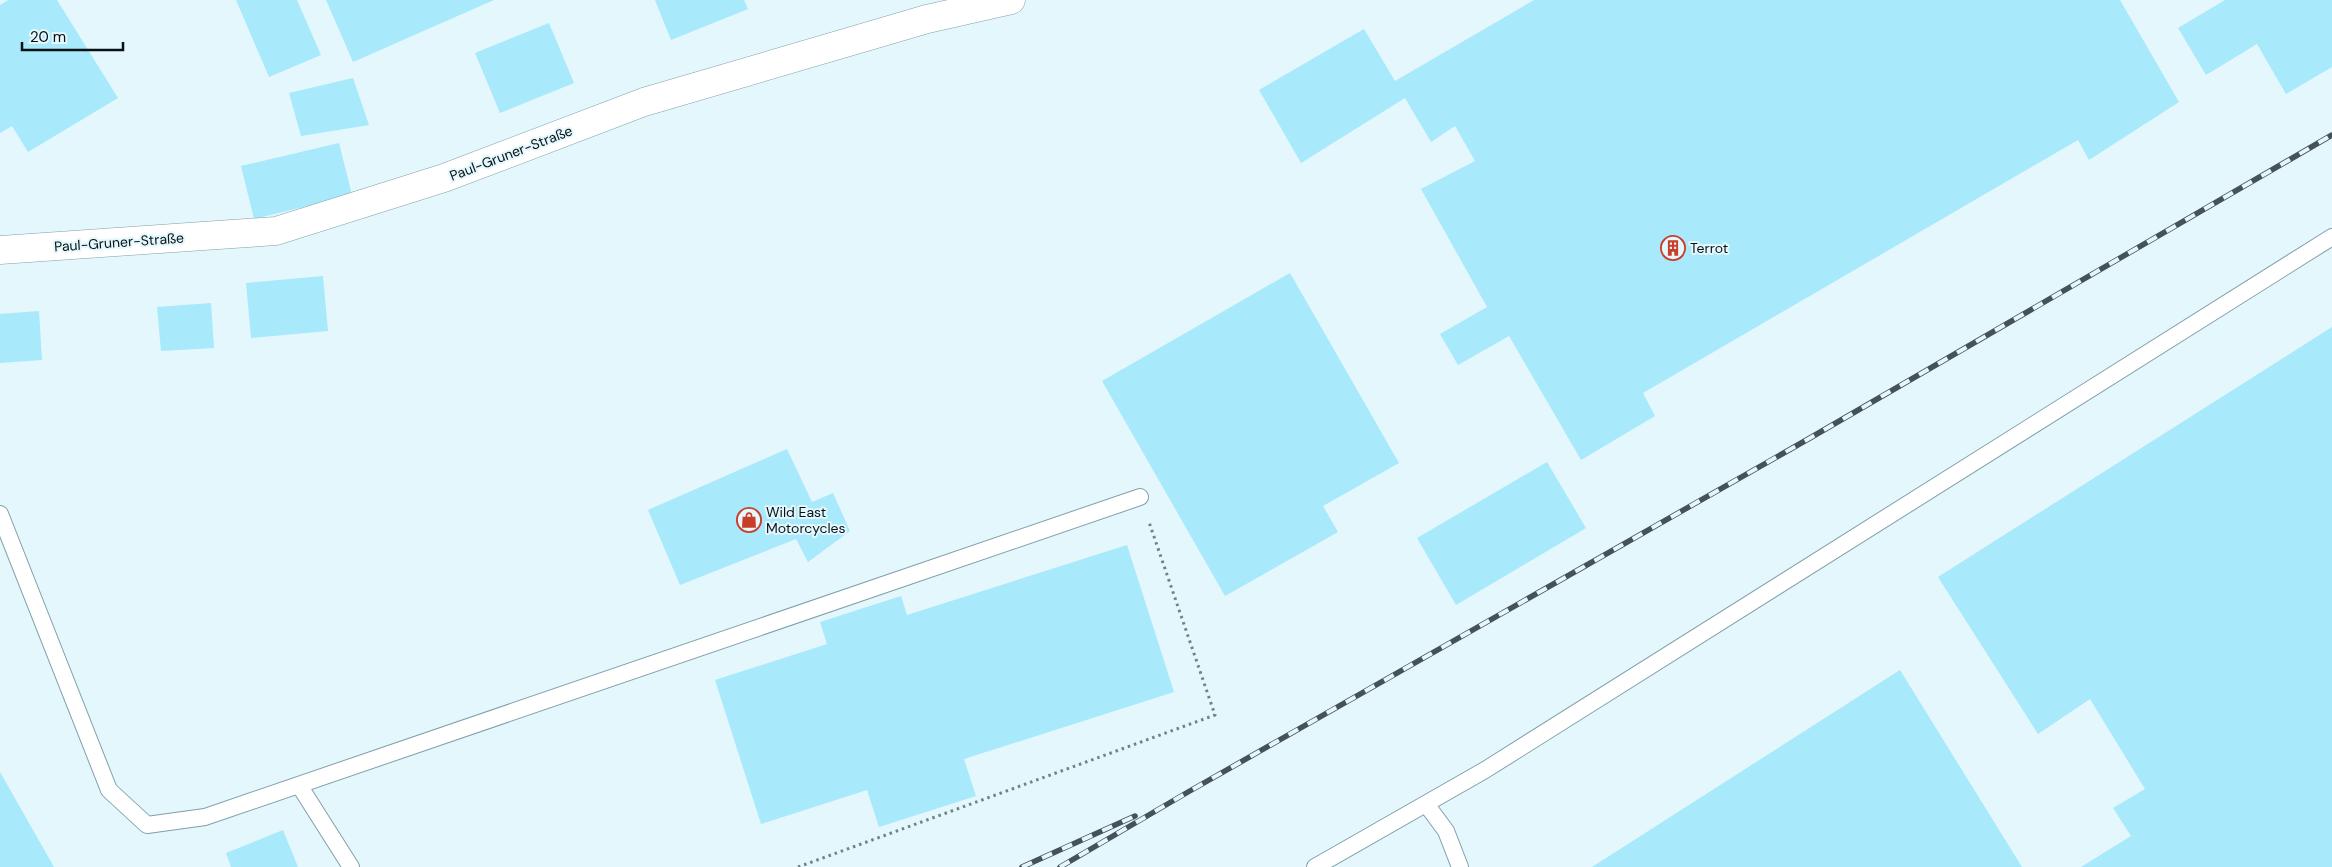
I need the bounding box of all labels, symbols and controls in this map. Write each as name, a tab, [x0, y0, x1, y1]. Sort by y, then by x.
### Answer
scale bar	[22, 20, 124, 52]
text: 20 m	[30, 27, 66, 47]
street label: Paul-Gruner-Straße	[447, 121, 575, 185]
street label: Paul-Gruner-Straße	[53, 228, 185, 256]
building icon: Terrot	[1660, 235, 1686, 261]
place label: Terrot	[1690, 239, 1728, 257]
place label: Wild East Motorcycles	[766, 503, 846, 537]
shop icon: Wild East Motorcycles	[736, 507, 762, 533]

